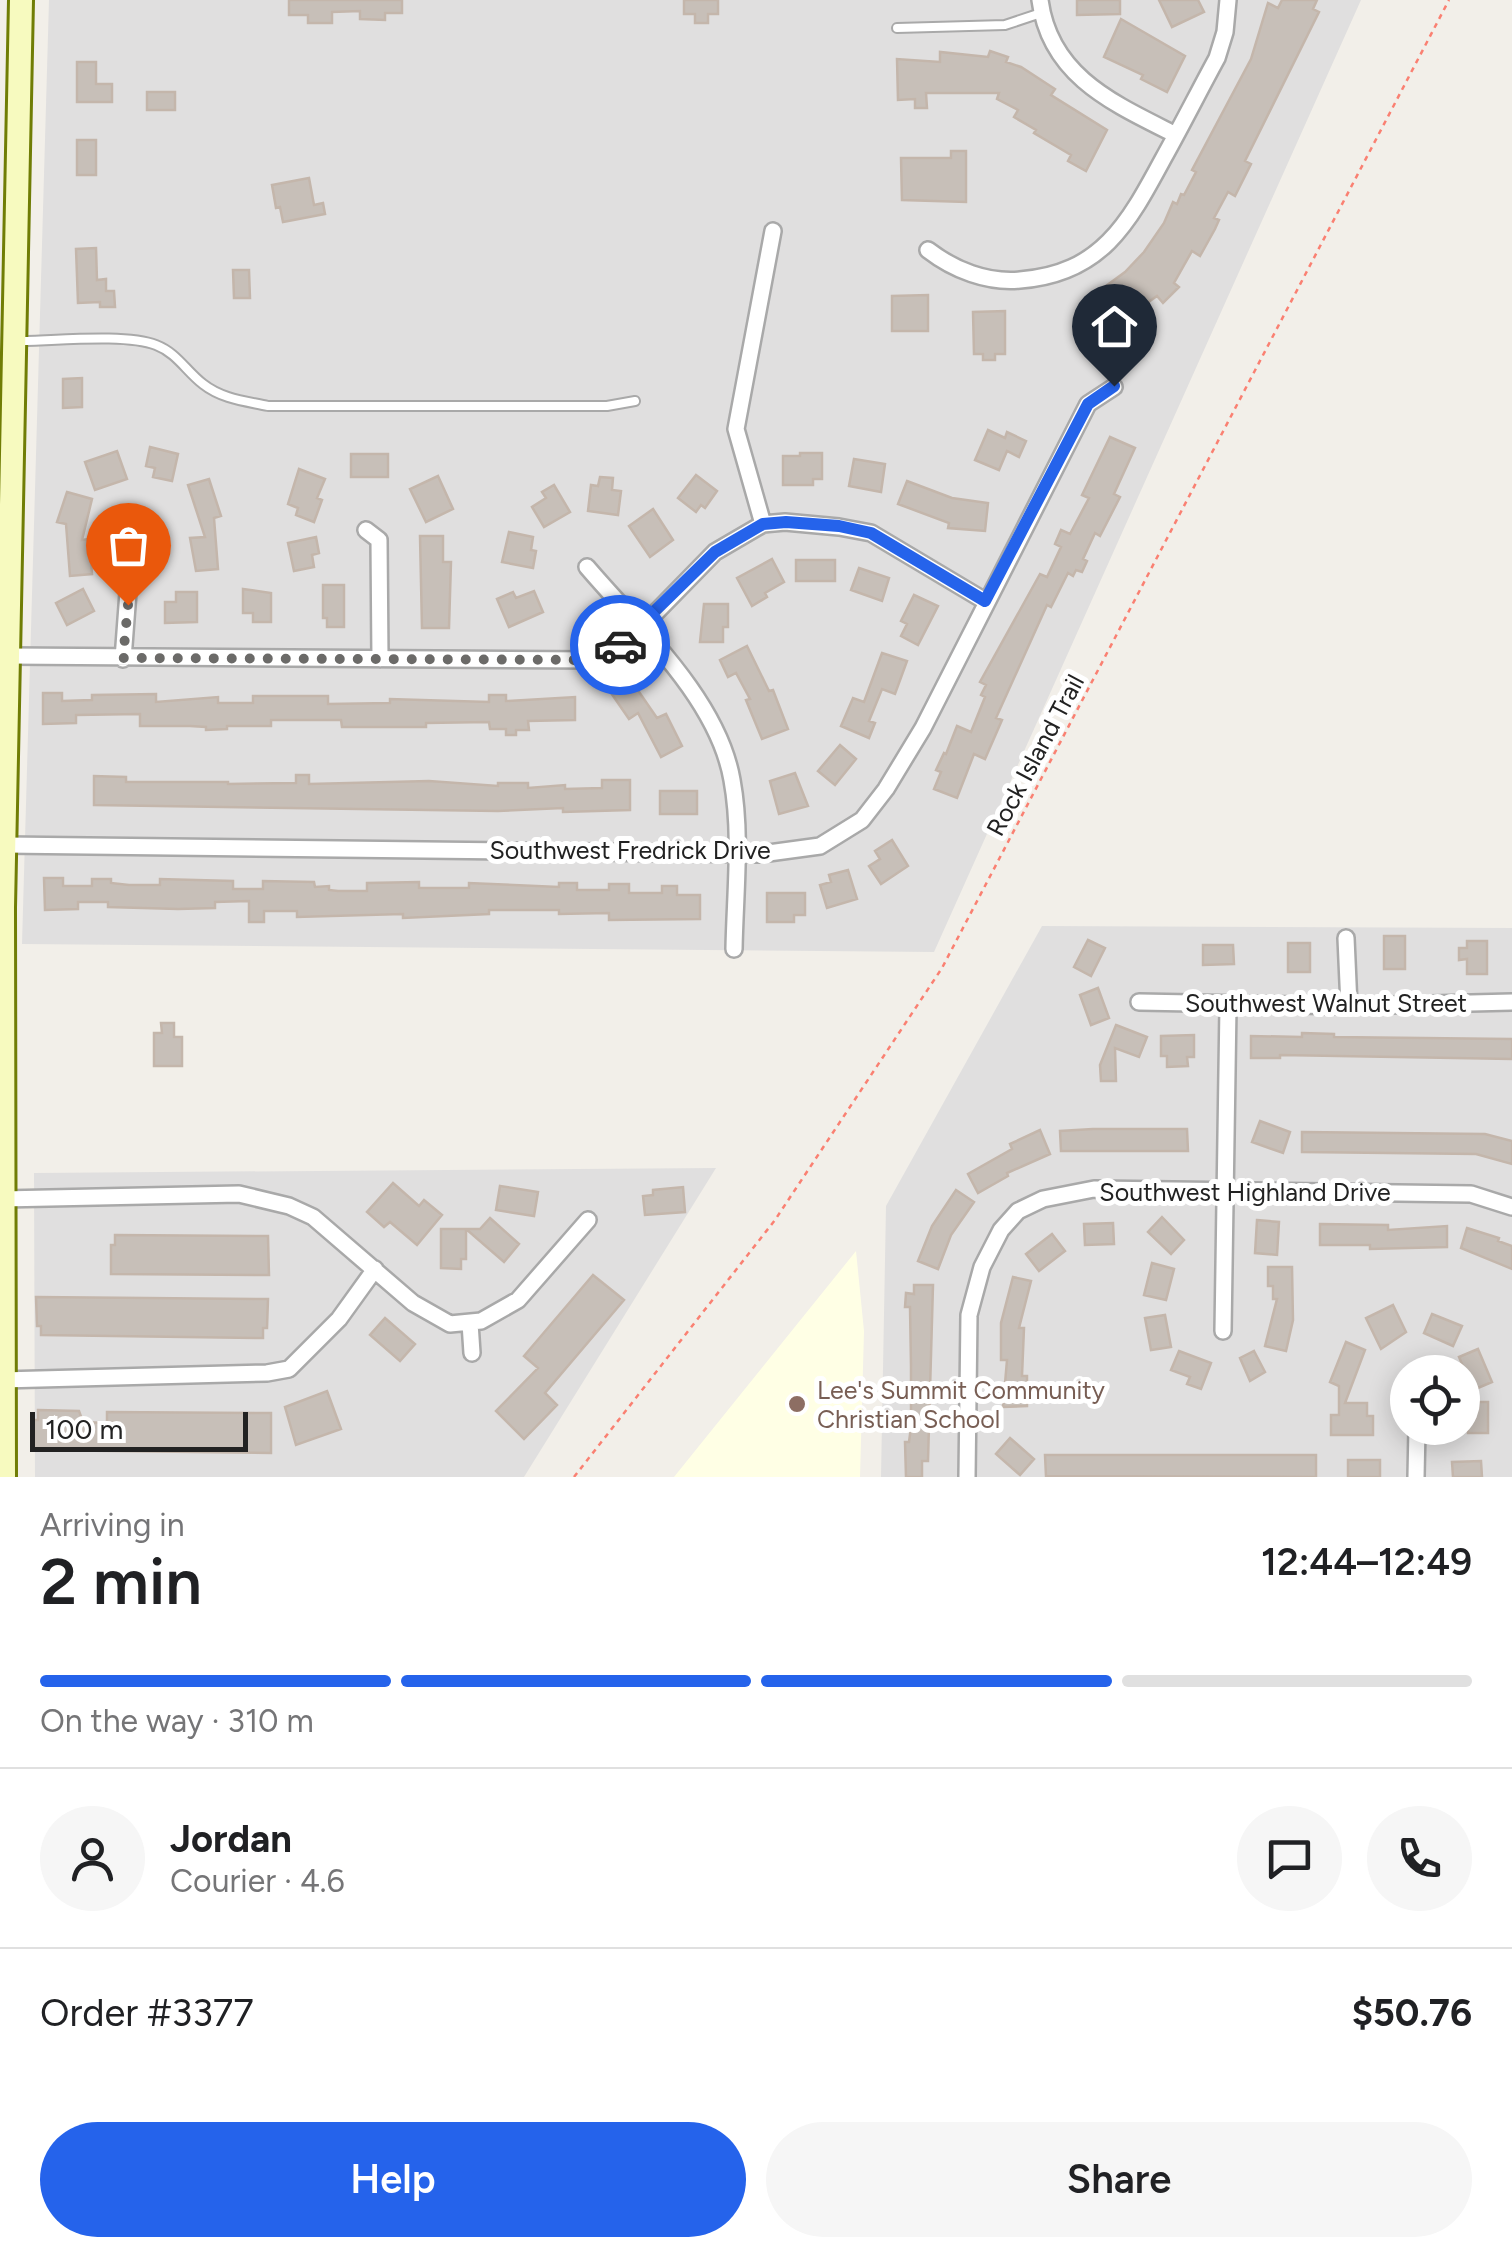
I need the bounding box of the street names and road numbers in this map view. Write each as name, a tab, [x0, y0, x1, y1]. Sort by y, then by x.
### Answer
street label: Rock Island Trail	[980, 669, 1090, 841]
street label: Southwest Fredrick Drive	[489, 835, 771, 865]
street label: Southwest Walnut Street	[1185, 988, 1467, 1018]
street label: Southwest Highland Drive	[1099, 1177, 1391, 1207]

